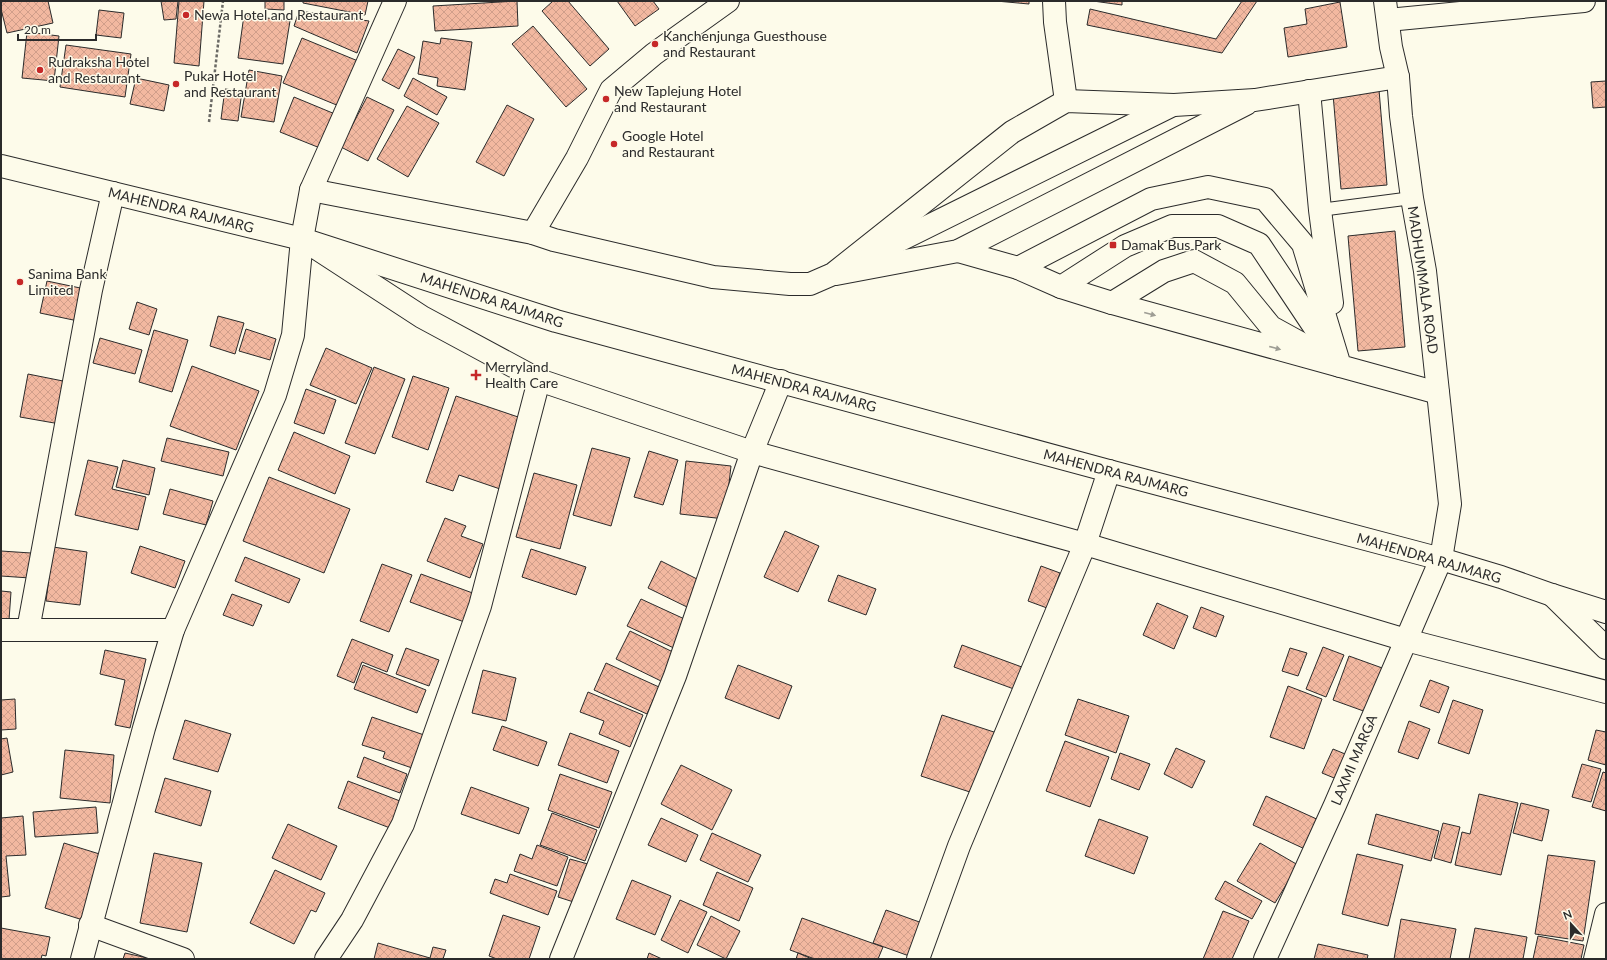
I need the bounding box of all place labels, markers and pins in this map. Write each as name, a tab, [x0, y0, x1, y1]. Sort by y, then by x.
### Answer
place label: Newa Hotel and Restaurant	[194, 6, 363, 23]
marker: Newa Hotel and Restaurant	[181, 10, 191, 20]
place label: Kanchenjunga Guesthouse and Restaurant	[663, 27, 827, 60]
marker: Kanchenjunga Guesthouse and Restaurant	[650, 39, 660, 49]
place label: Rudraksha Hotel and Restaurant	[48, 53, 150, 86]
marker: Rudraksha Hotel and Restaurant	[35, 65, 45, 75]
place label: Pukar Hotel and Restaurant	[184, 67, 276, 100]
marker: Pukar Hotel and Restaurant	[171, 79, 181, 89]
place label: New Taplejung Hotel and Restaurant	[614, 82, 742, 115]
marker: New Taplejung Hotel and Restaurant	[601, 94, 611, 104]
place label: Google Hotel and Restaurant	[622, 127, 714, 160]
marker: Google Hotel and Restaurant	[609, 139, 619, 149]
place label: Damak Bus Park	[1121, 236, 1222, 253]
marker: Damak Bus Park	[1108, 240, 1118, 250]
place label: Sanima Bank Limited	[28, 265, 107, 298]
marker: Sanima Bank Limited	[15, 277, 25, 287]
place label: Merryland Health Care	[485, 358, 558, 391]
marker: Merryland Health Care	[470, 369, 482, 381]

